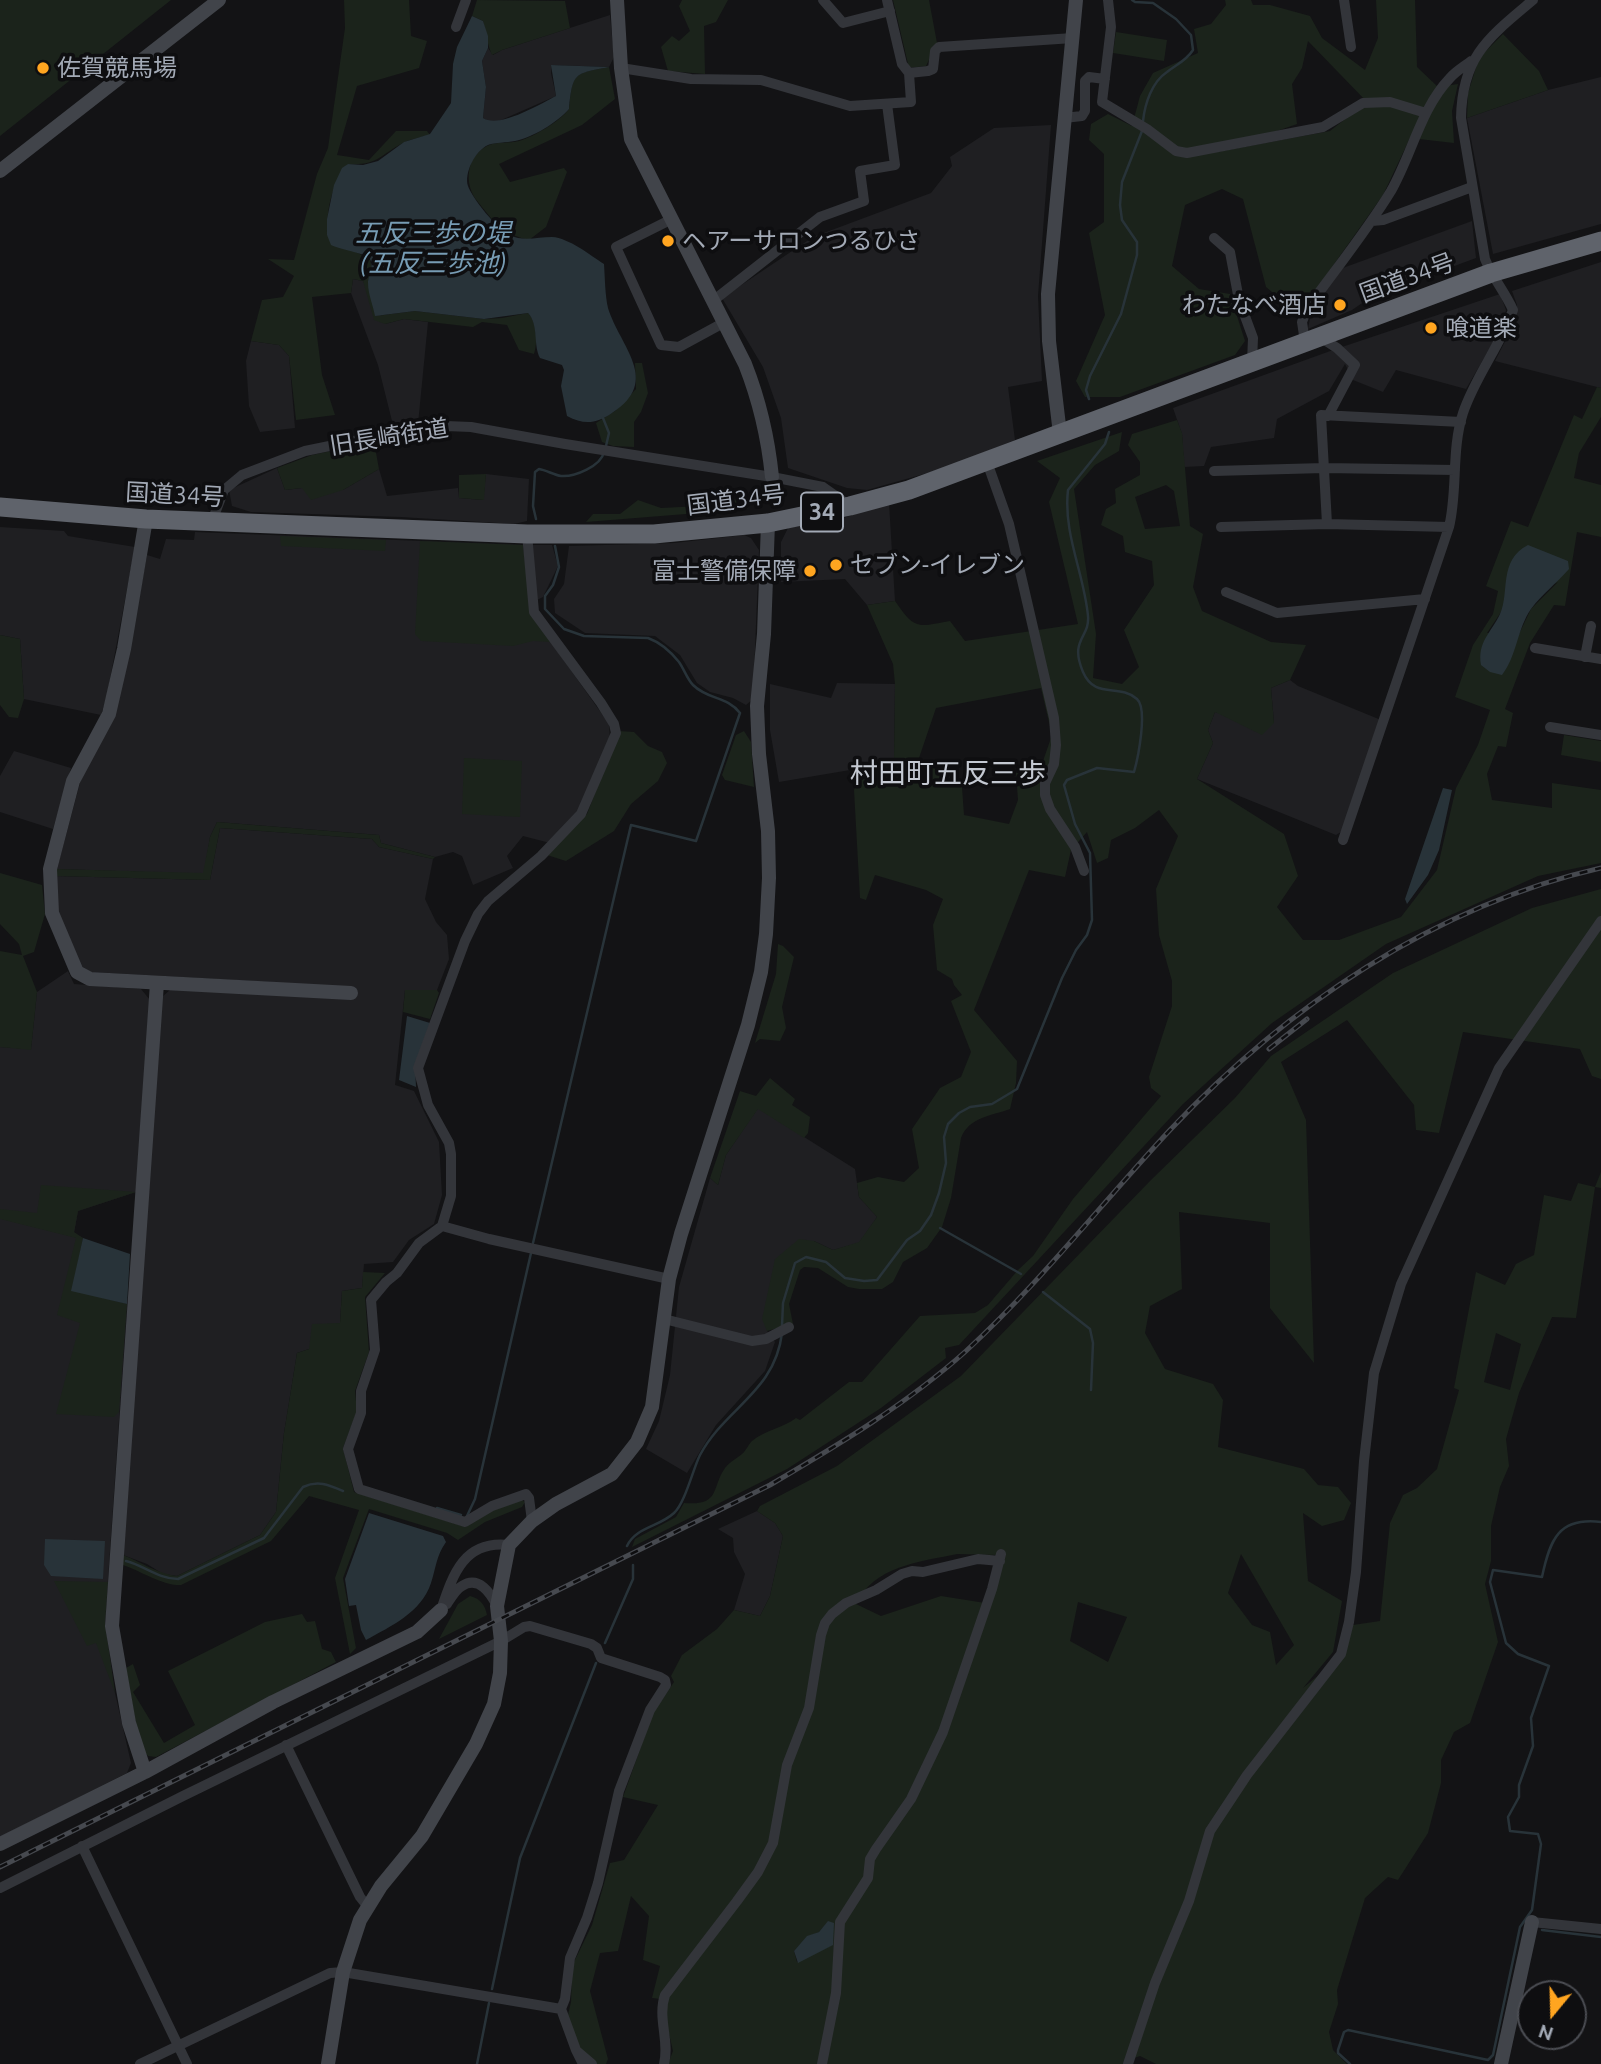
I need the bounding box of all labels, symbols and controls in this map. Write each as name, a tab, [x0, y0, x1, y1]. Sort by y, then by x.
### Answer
place label: 佐賀競馬場	[57, 54, 177, 82]
marker: 佐賀競馬場	[35, 60, 51, 76]
water label: 五反三歩の堤 (五反三歩池)	[355, 217, 511, 278]
place label: ヘアーサロンつるひさ	[682, 227, 921, 255]
marker: ヘアーサロンつるひさ	[660, 233, 676, 249]
street label: 国道34号	[1356, 248, 1458, 308]
place label: わたなべ酒店	[1182, 291, 1326, 319]
marker: わたなべ酒店	[1332, 297, 1348, 313]
place label: 喰道楽	[1445, 314, 1517, 342]
marker: 喰道楽	[1423, 320, 1439, 336]
street label: 旧長崎街道	[327, 413, 451, 461]
street label: 国道34号	[125, 478, 225, 512]
street label: 国道34号	[685, 480, 787, 520]
road number: 34	[801, 492, 843, 532]
place label: セブン-イレブン	[850, 551, 1025, 579]
place label: 富士警備保障	[652, 557, 796, 585]
marker: セブン-イレブン	[828, 557, 844, 573]
marker: 富士警備保障	[802, 563, 818, 579]
district label: 村田町五反三歩	[850, 757, 1046, 791]
north arrow	[1517, 1980, 1587, 2050]
text: N	[1536, 2020, 1556, 2046]

